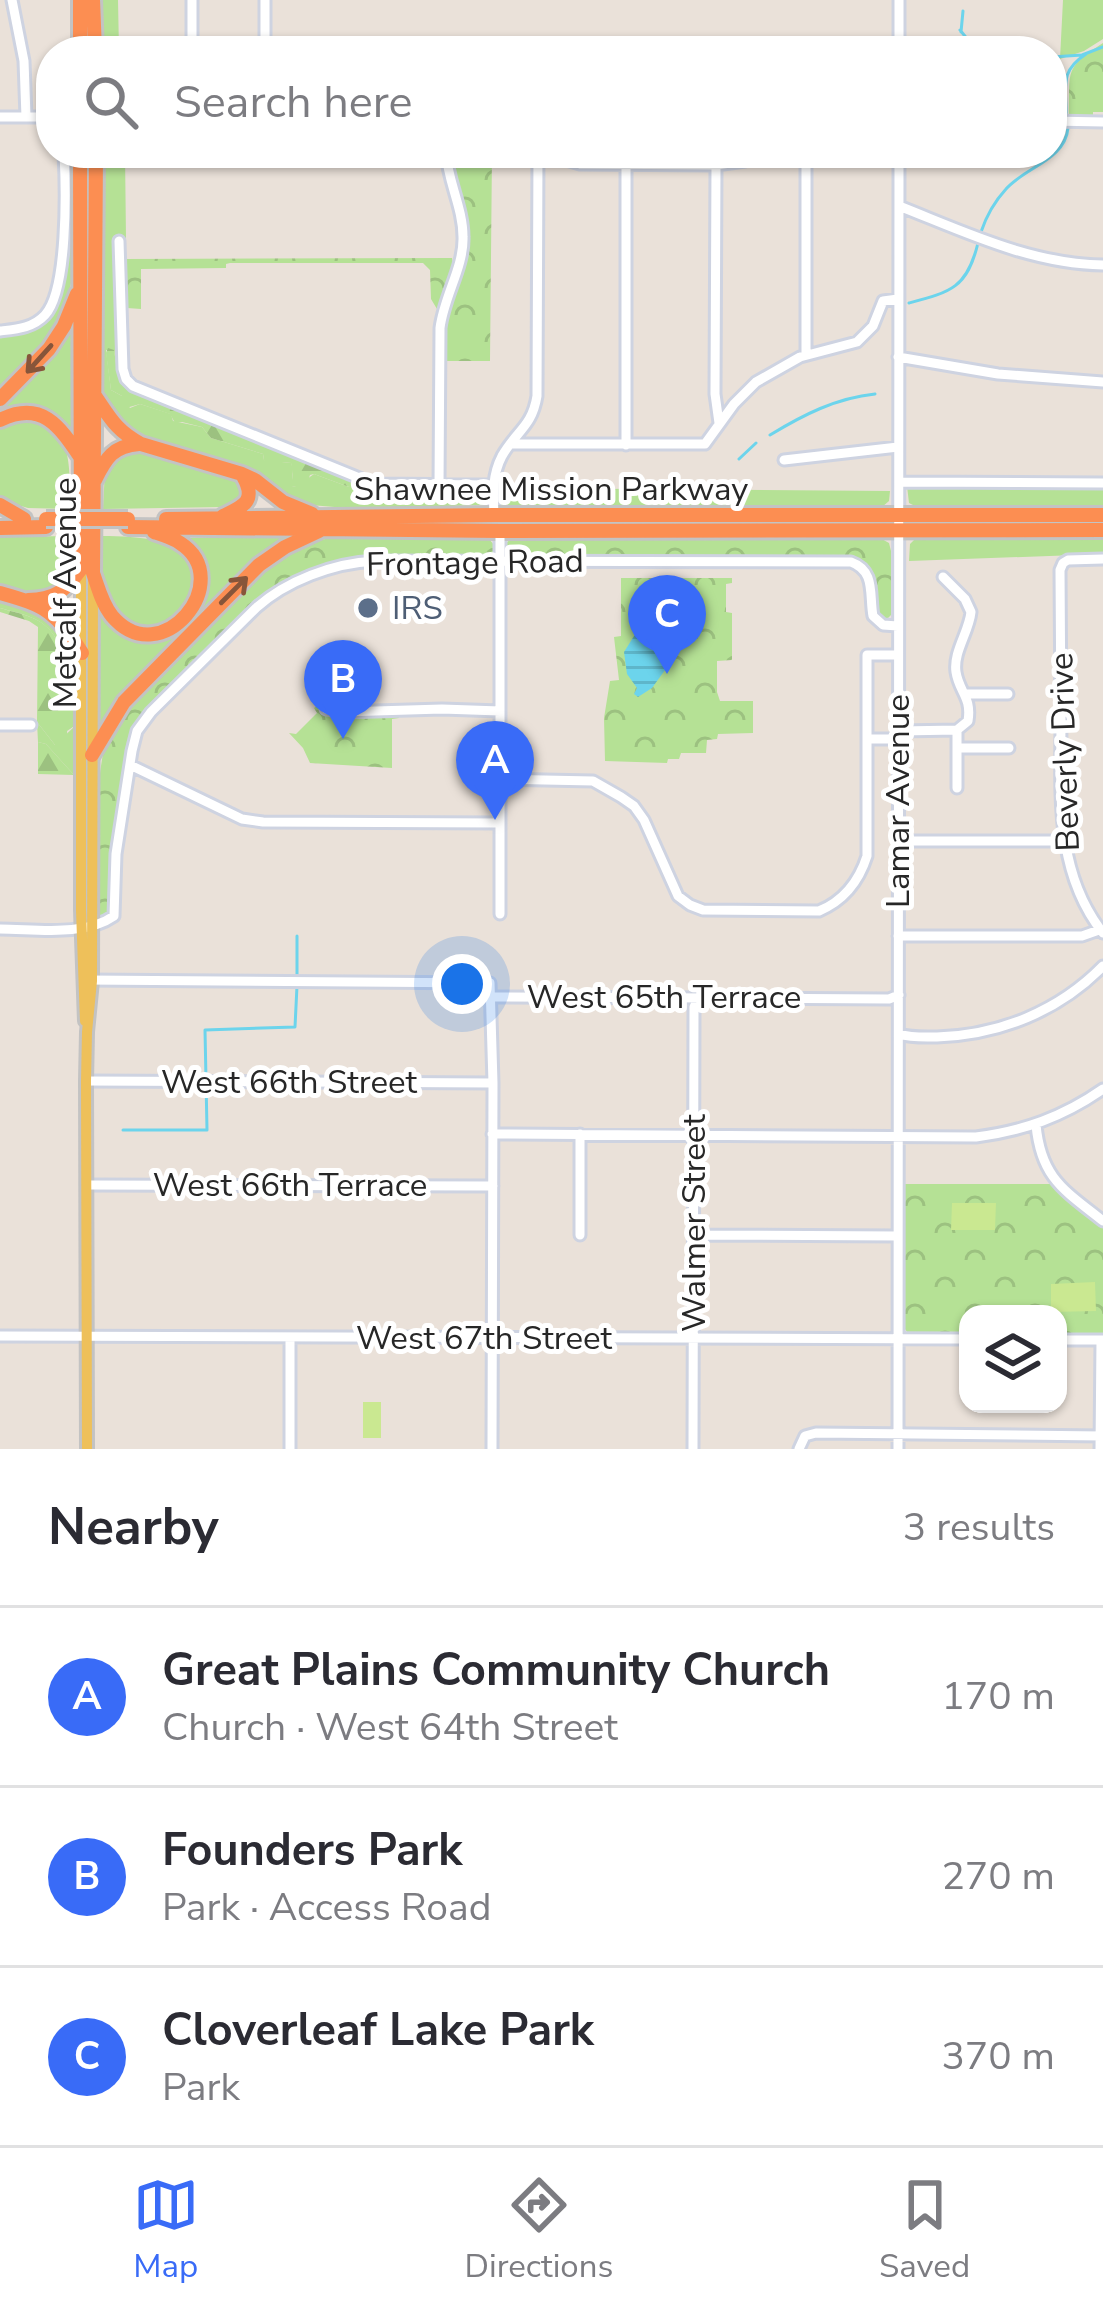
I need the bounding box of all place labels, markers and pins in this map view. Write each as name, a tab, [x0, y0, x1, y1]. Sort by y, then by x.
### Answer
pin: C	[628, 575, 706, 674]
place label: IRS	[392, 586, 443, 631]
marker: IRS	[355, 595, 381, 621]
pin: B	[304, 640, 382, 739]
pin: A	[456, 721, 534, 820]

